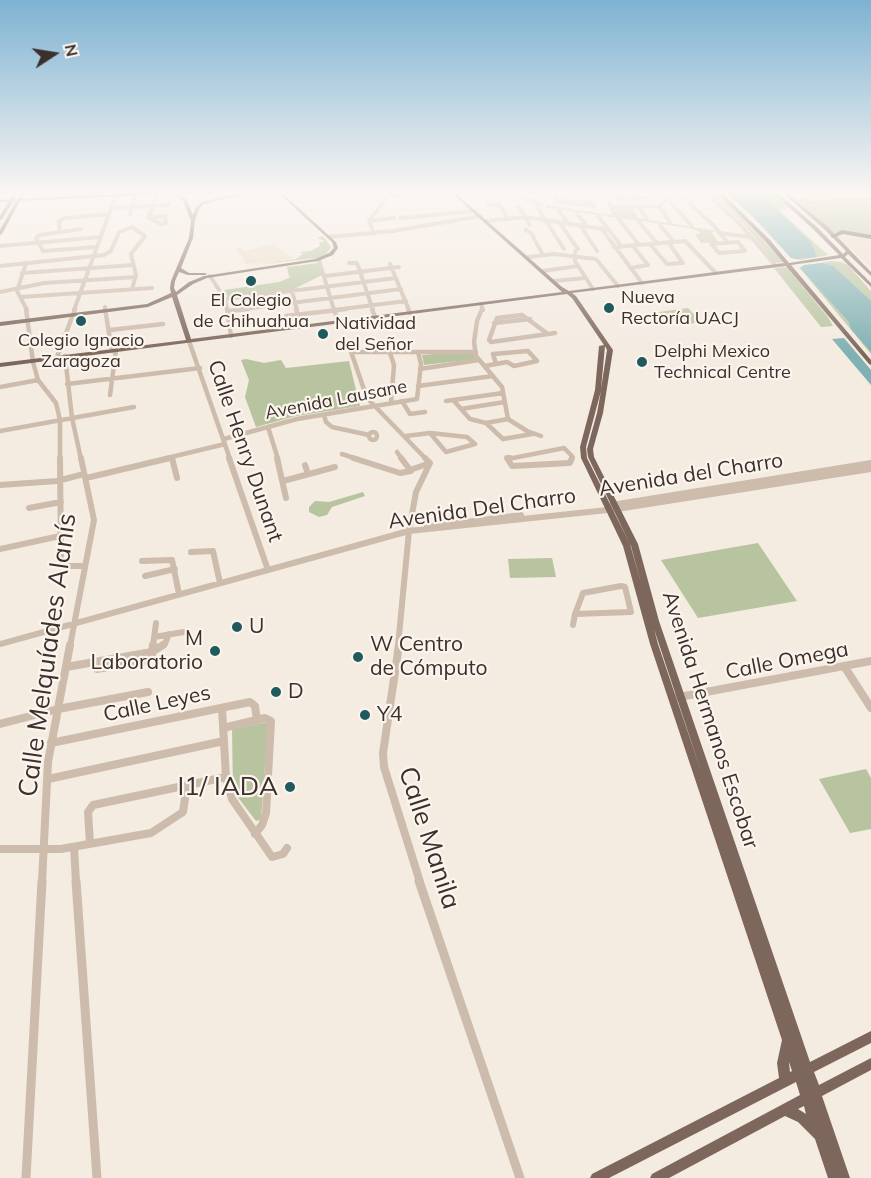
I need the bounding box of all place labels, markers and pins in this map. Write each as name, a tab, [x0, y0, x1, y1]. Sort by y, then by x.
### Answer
marker: El Colegio de Chihuahua	[244, 274, 258, 288]
place label: Nueva Rectoría UACJ	[621, 287, 739, 330]
place label: El Colegio de Chihuahua	[193, 290, 309, 332]
marker: Nueva Rectoría UACJ	[602, 301, 616, 315]
place label: Natividad del Señor	[335, 313, 416, 356]
marker: Colegio Ignacio Zaragoza	[74, 314, 88, 328]
marker: Natividad del Señor	[316, 327, 330, 341]
place label: Colegio Ignacio Zaragoza	[18, 330, 144, 372]
place label: Delphi Mexico Technical Centre	[654, 341, 791, 384]
marker: Delphi Mexico Technical Centre	[635, 355, 649, 369]
place label: U	[249, 614, 264, 640]
marker: U	[230, 620, 244, 634]
place label: M Laboratorio	[90, 626, 203, 676]
place label: W Centro de Cómputo	[370, 632, 488, 682]
marker: M Laboratorio	[208, 644, 222, 658]
marker: W Centro de Cómputo	[351, 650, 365, 664]
place label: D	[288, 679, 304, 705]
marker: D	[269, 685, 283, 699]
place label: Y4	[377, 702, 402, 728]
marker: Y4	[358, 708, 372, 722]
place label: I1/ IADA	[177, 771, 278, 803]
marker: I1/ IADA	[283, 780, 297, 794]

